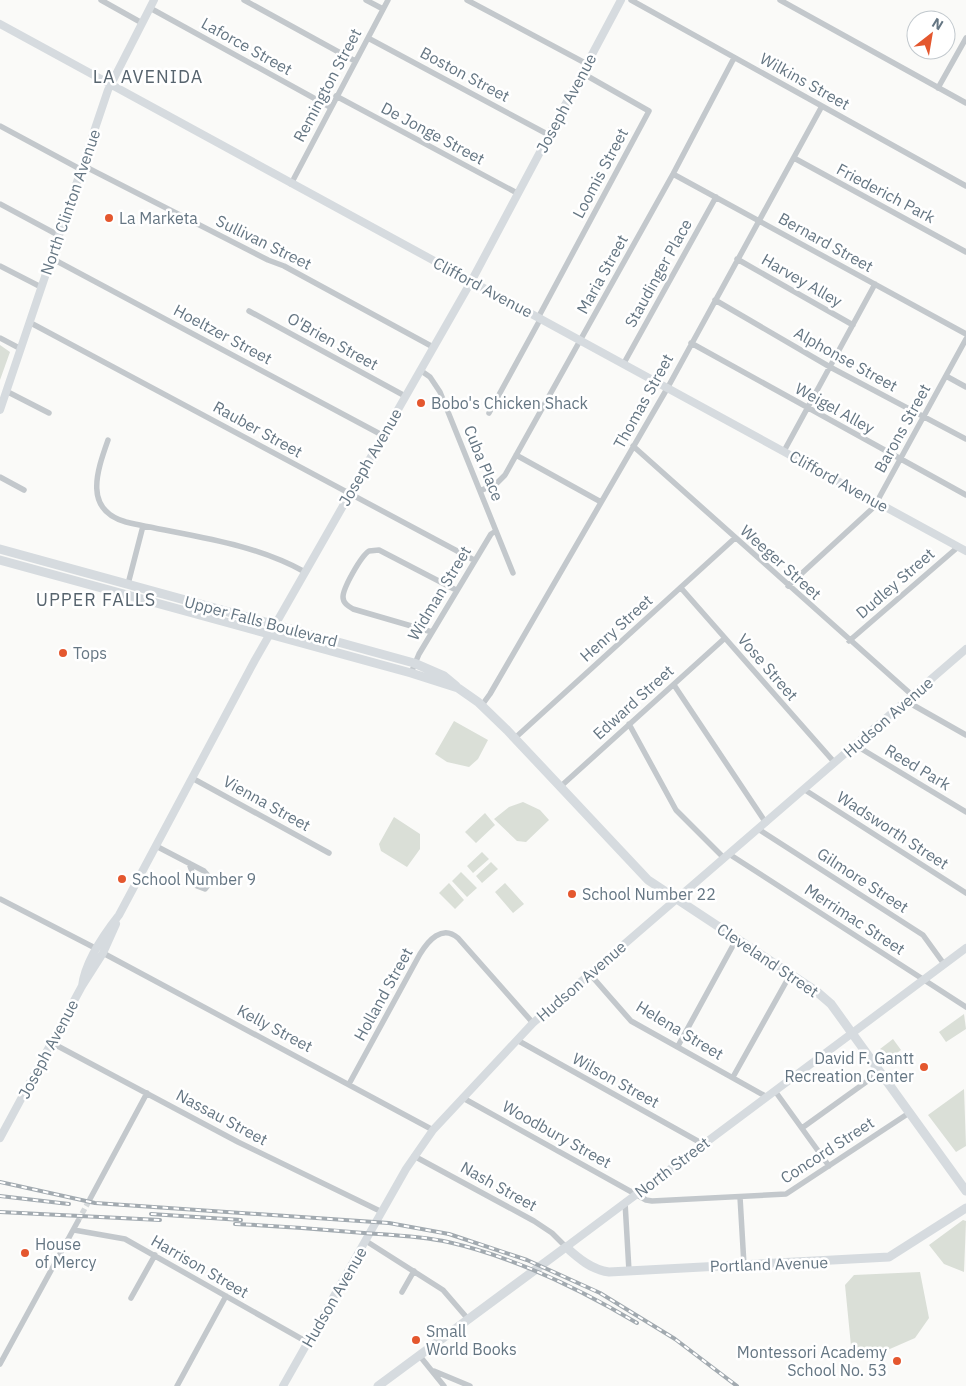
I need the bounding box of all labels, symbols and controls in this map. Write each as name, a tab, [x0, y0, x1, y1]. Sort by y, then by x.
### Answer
north arrow	[906, 10, 956, 60]
street label: Laforce Street	[198, 13, 296, 79]
text: N	[929, 14, 947, 34]
street label: Remington Street	[289, 25, 365, 145]
street label: Boston Street	[417, 42, 513, 106]
street label: Wilkins Street	[757, 48, 853, 114]
street label: Joseph Avenue	[532, 50, 601, 156]
district label: LA AVENIDA	[93, 65, 203, 88]
street label: De Jonge Street	[378, 97, 488, 169]
street label: Loomis Street	[568, 125, 632, 221]
street label: North Clinton Avenue	[36, 126, 104, 278]
street label: Friederich Park	[833, 159, 939, 228]
place label: La Marketa	[119, 208, 198, 228]
street label: Bernard Street	[775, 208, 877, 276]
street label: Sullivan Street	[213, 210, 315, 274]
marker: La Marketa	[103, 212, 115, 224]
street label: Staudinger Place	[620, 215, 696, 331]
street label: Maria Street	[572, 231, 632, 317]
street label: Harvey Alley	[758, 249, 846, 311]
street label: Clifford Avenue	[430, 252, 536, 322]
street label: Hoeltzer Street	[170, 300, 276, 368]
street label: O'Brien Street	[284, 308, 382, 374]
street label: Alphonse Street	[791, 322, 901, 396]
street label: Thomas Street	[609, 350, 677, 452]
street label: Weigel Alley	[792, 378, 878, 438]
street label: Barons Street	[869, 380, 935, 476]
place label: Bobo's Chicken Shack	[431, 393, 589, 413]
street label: Rauber Street	[210, 396, 306, 462]
marker: Bobo's Chicken Shack	[415, 397, 427, 409]
street label: Joseph Avenue	[334, 405, 406, 509]
street label: Cuba Place	[460, 422, 508, 504]
street label: Clifford Avenue	[786, 446, 892, 516]
street label: Weeger Street	[736, 520, 826, 604]
street label: Widman Street	[403, 542, 475, 644]
street label: Dudley Street	[852, 543, 938, 623]
district label: UPPER FALLS	[36, 588, 156, 611]
street label: Henry Street	[576, 590, 656, 666]
street label: Upper Falls Boulevard	[182, 591, 340, 651]
street label: Vose Street	[733, 629, 803, 705]
place label: Tops	[73, 643, 107, 663]
marker: Tops	[57, 647, 69, 659]
street label: Edward Street	[588, 660, 678, 744]
street label: Hudson Avenue	[839, 672, 937, 762]
street label: Reed Park	[882, 740, 955, 795]
street label: Vienna Street	[220, 771, 314, 835]
street label: Wadsworth Street	[833, 786, 953, 874]
street label: Gilmore Street	[814, 843, 912, 917]
place label: School Number 9	[132, 869, 256, 889]
marker: School Number 9	[116, 873, 128, 885]
street label: Merrimac Street	[801, 879, 909, 959]
place label: School Number 22	[582, 884, 716, 904]
marker: School Number 22	[566, 888, 578, 900]
street label: Cleveland Street	[713, 919, 823, 1001]
street label: Hudson Avenue	[532, 936, 630, 1026]
street label: Holland Street	[349, 944, 417, 1044]
street label: Joseph Avenue	[14, 996, 83, 1102]
street label: Helena Street	[633, 996, 727, 1064]
street label: Kelly Street	[234, 1000, 316, 1056]
street label: Wilson Street	[569, 1048, 663, 1112]
place label: David F. Gantt Recreation Center	[785, 1048, 914, 1086]
marker: David F. Gantt Recreation Center	[918, 1061, 930, 1073]
street label: Nassau Street	[173, 1085, 271, 1149]
street label: Woodbury Street	[499, 1096, 615, 1172]
street label: Concord Street	[776, 1112, 878, 1188]
street label: North Street	[631, 1132, 713, 1202]
street label: Nash Street	[457, 1157, 541, 1215]
street label: Harrison Street	[148, 1230, 252, 1302]
place label: House of Mercy	[35, 1234, 96, 1272]
street label: Hudson Avenue	[297, 1243, 371, 1351]
marker: House of Mercy	[19, 1247, 31, 1259]
street label: Portland Avenue	[710, 1252, 829, 1276]
place label: Small World Books	[426, 1321, 517, 1359]
marker: Small World Books	[410, 1334, 422, 1346]
place label: Montessori Academy School No. 53	[737, 1342, 887, 1380]
marker: Montessori Academy School No. 53	[891, 1355, 903, 1367]

